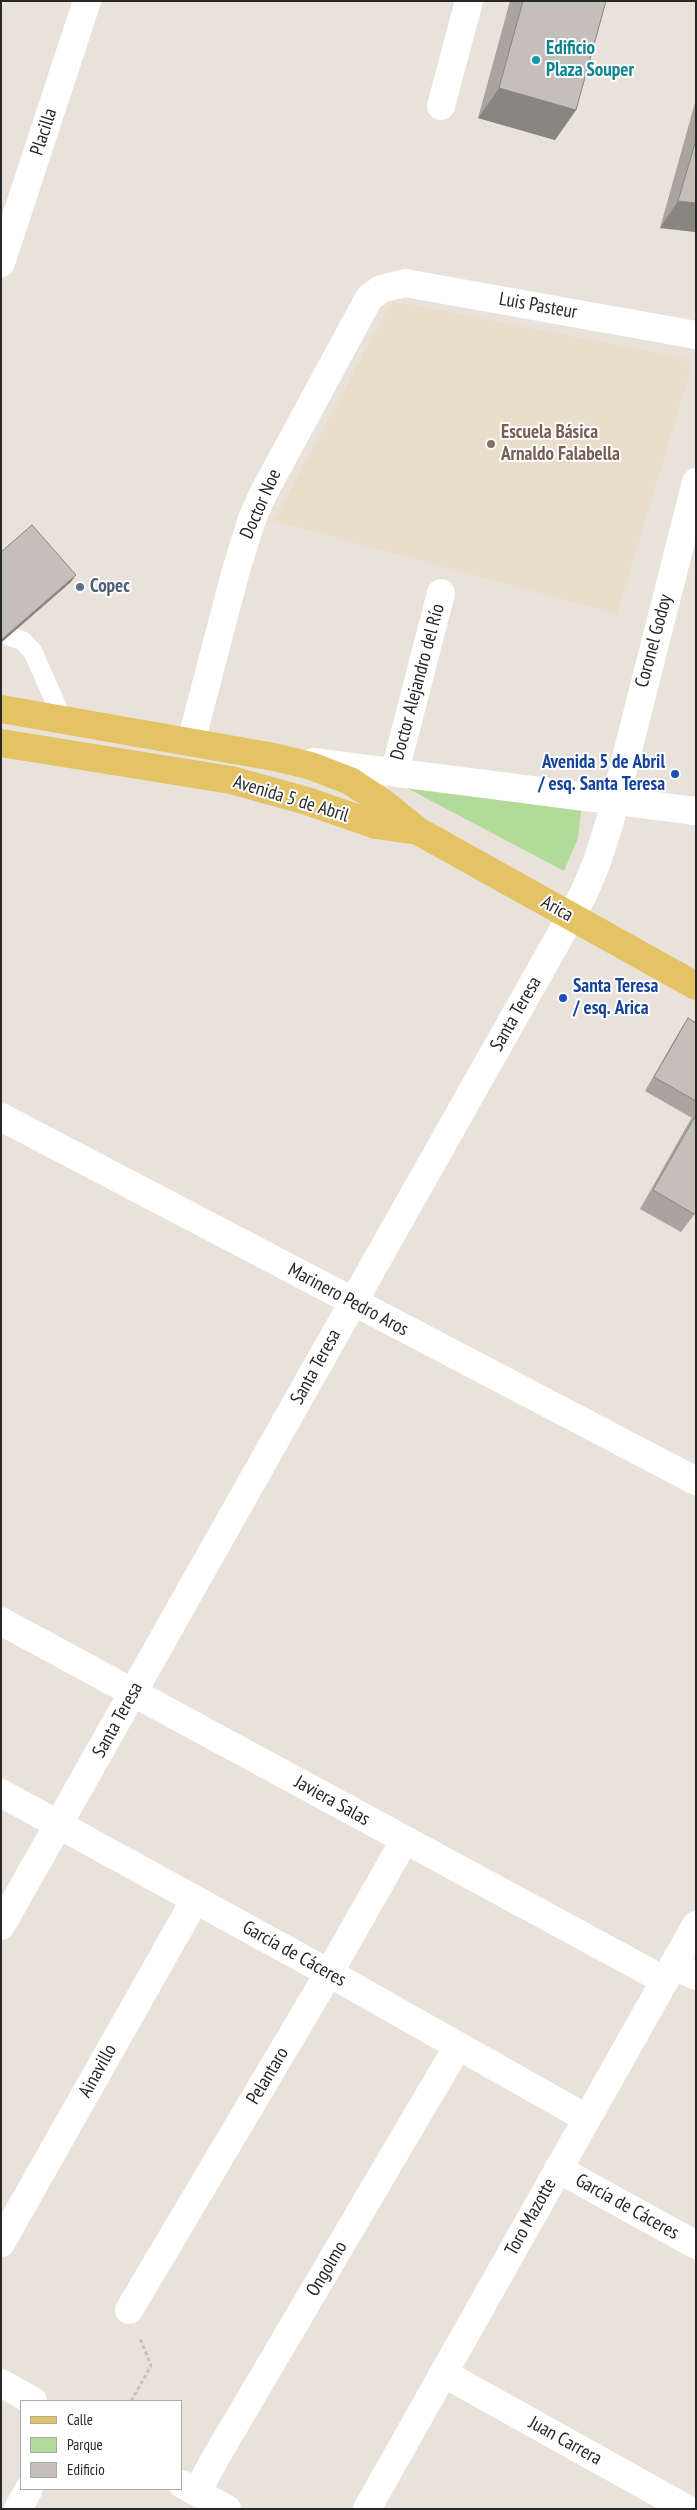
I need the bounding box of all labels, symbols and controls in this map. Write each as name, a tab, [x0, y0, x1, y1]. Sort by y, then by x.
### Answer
place label: Edificio Plaza Souper	[546, 38, 634, 82]
marker: Edificio Plaza Souper	[530, 54, 542, 66]
street label: Placilla	[26, 106, 62, 158]
street label: Luis Pasteur	[497, 288, 579, 324]
place label: Escuela Básica Arnaldo Falabella	[501, 422, 620, 466]
marker: Escuela Básica Arnaldo Falabella	[485, 438, 497, 450]
street label: Doctor Noe	[236, 466, 286, 542]
place label: Copec	[90, 576, 130, 598]
marker: Copec	[74, 581, 86, 593]
street label: Coronel Godoy	[631, 592, 677, 690]
street label: Doctor Alejandro del Río	[386, 602, 450, 762]
place label: Avenida 5 de Abril / esq. Santa Teresa	[538, 752, 665, 796]
marker: Avenida 5 de Abril / esq. Santa Teresa	[669, 768, 681, 780]
street label: Avenida 5 de Abril	[230, 771, 352, 827]
street label: Arica	[537, 891, 577, 927]
street label: Santa Teresa	[486, 973, 546, 1055]
place label: Santa Teresa / esq. Arica	[573, 976, 658, 1020]
marker: Santa Teresa / esq. Arica	[557, 992, 569, 1004]
street label: Marinero Pedro Aros	[284, 1259, 412, 1341]
street label: Santa Teresa	[286, 1325, 346, 1409]
street label: Santa Teresa	[88, 1678, 148, 1762]
street label: Javiera Salas	[290, 1771, 374, 1831]
street label: García de Cáceres	[238, 1916, 350, 1992]
street label: Ainavillo	[74, 2040, 122, 2102]
street label: Pelantaro	[242, 2043, 294, 2109]
street label: García de Cáceres	[571, 2169, 683, 2245]
street label: Toro Mazotte	[500, 2174, 562, 2260]
street label: Ongolmo	[302, 2237, 352, 2301]
legend	[20, 2400, 182, 2490]
text: Calle	[67, 2410, 93, 2429]
street label: Juan Carrera	[525, 2412, 605, 2470]
text: Parque	[67, 2435, 103, 2454]
text: Edificio	[67, 2460, 105, 2479]

